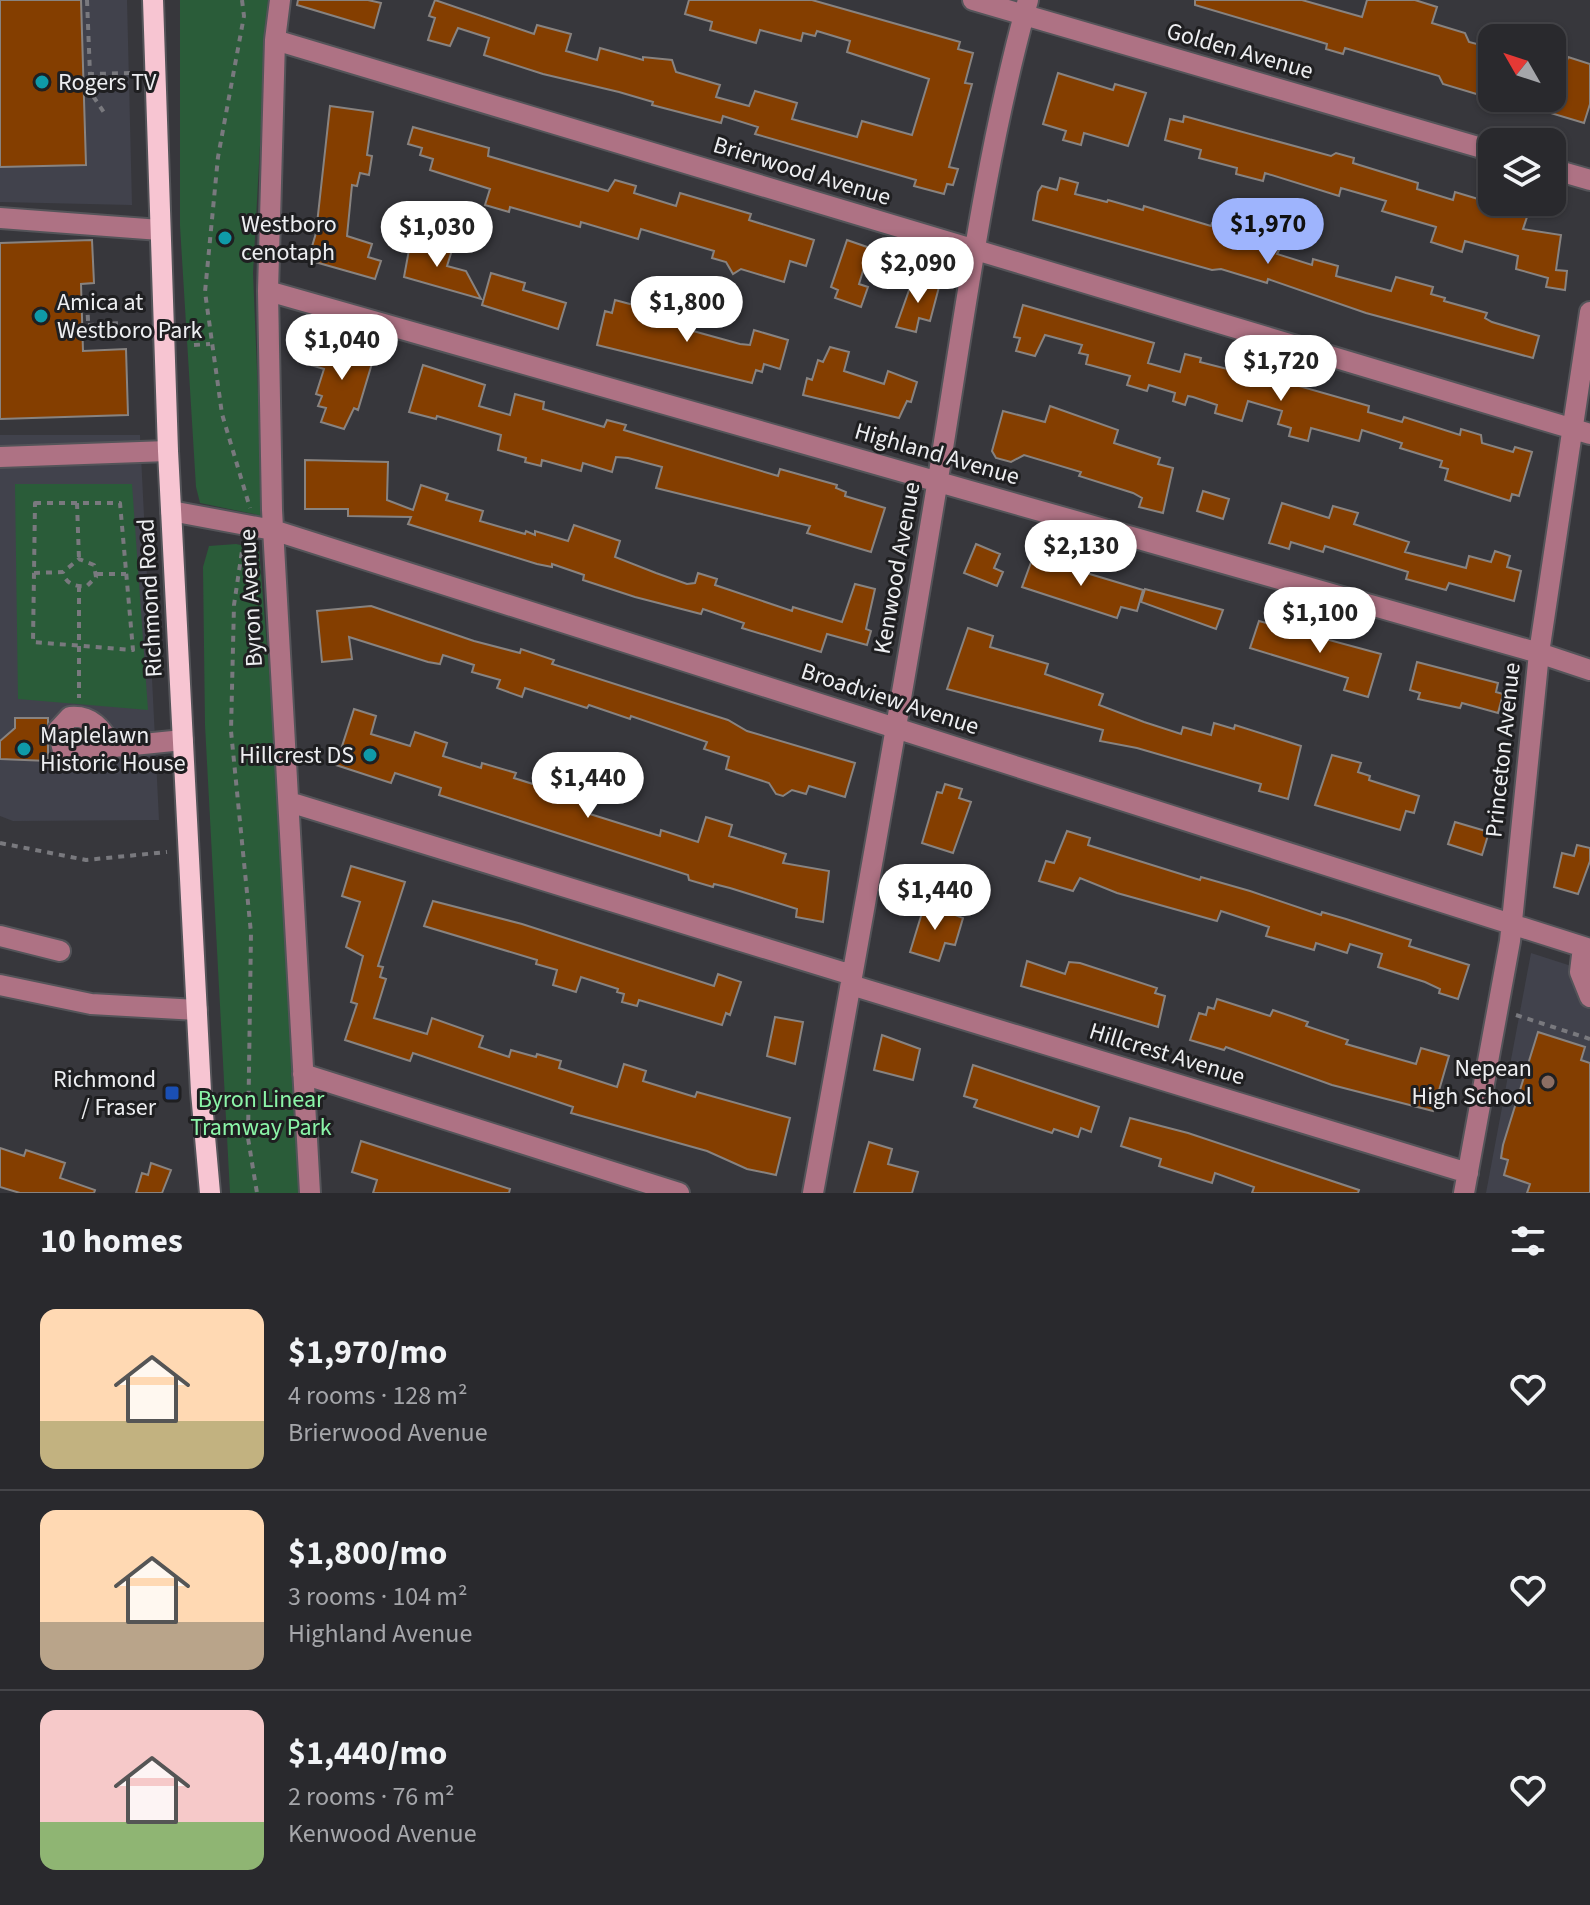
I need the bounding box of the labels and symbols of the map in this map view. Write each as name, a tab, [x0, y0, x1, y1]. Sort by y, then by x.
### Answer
street label: Golden Avenue	[1163, 13, 1317, 89]
north arrow	[1478, 24, 1566, 112]
place label: Rogers TV	[58, 65, 157, 100]
marker: Rogers TV	[33, 73, 51, 91]
street label: Brierwood Avenue	[709, 127, 895, 215]
pin: $1,970	[1203, 198, 1333, 266]
pin: $1,030	[372, 201, 502, 269]
place label: Westboro cenotaph	[241, 207, 337, 270]
marker: Westboro cenotaph	[216, 229, 234, 247]
pin: $2,090	[853, 237, 983, 305]
pin: $1,800	[622, 276, 752, 344]
place label: Amica at Westboro Park	[57, 285, 203, 348]
marker: Amica at Westboro Park	[32, 307, 50, 325]
pin: $1,040	[277, 314, 407, 382]
pin: $1,720	[1216, 335, 1346, 403]
street label: Highland Avenue	[850, 414, 1024, 494]
street label: Kenwood Avenue	[865, 479, 929, 657]
street label: Richmond Road	[128, 518, 172, 678]
pin: $2,130	[1016, 520, 1146, 588]
street label: Byron Avenue	[230, 528, 272, 668]
pin: $1,100	[1255, 587, 1385, 655]
street label: Broadview Avenue	[796, 654, 984, 744]
street label: Princeton Avenue	[1476, 661, 1530, 839]
place label: Maplelawn Historic House	[40, 718, 186, 781]
place label: Hillcrest DS	[239, 738, 354, 773]
marker: Maplelawn Historic House	[15, 740, 33, 758]
marker: Hillcrest DS	[361, 746, 379, 764]
pin: $1,440	[523, 752, 653, 820]
pin: $1,440	[870, 864, 1000, 932]
street label: Hillcrest Avenue	[1085, 1014, 1249, 1094]
place label: Nepean High School	[1412, 1051, 1532, 1114]
place label: Richmond / Fraser	[53, 1062, 157, 1125]
marker: Nepean High School	[1539, 1073, 1557, 1091]
park label: Byron Linear Tramway Park	[190, 1082, 332, 1145]
marker: Richmond / Fraser	[163, 1084, 181, 1102]

